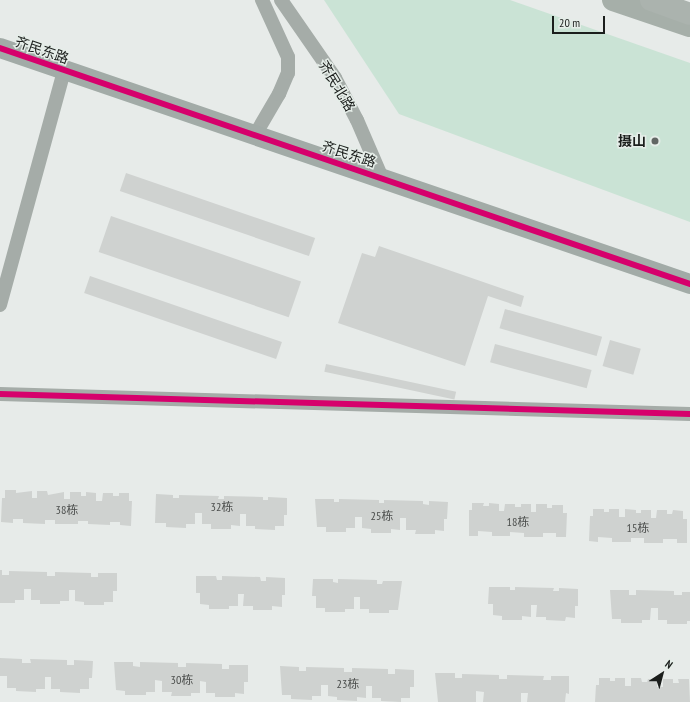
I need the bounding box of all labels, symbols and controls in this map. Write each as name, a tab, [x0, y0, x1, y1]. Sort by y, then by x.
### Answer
scale bar	[554, 8, 607, 34]
text: 20 m	[559, 15, 580, 30]
street label: 齐民东路	[13, 33, 71, 67]
street label: 齐民北路	[315, 58, 359, 114]
place label: 摄山	[618, 133, 646, 149]
marker: 摄山	[649, 135, 661, 147]
street label: 齐民东路	[320, 137, 378, 171]
house number: 32栋	[211, 500, 233, 514]
house number: 38栋	[56, 503, 78, 517]
house number: 25栋	[371, 509, 393, 523]
house number: 18栋	[507, 515, 529, 529]
house number: 15栋	[627, 521, 649, 535]
north arrow	[642, 654, 682, 694]
text: N	[663, 657, 676, 672]
house number: 30栋	[171, 673, 193, 687]
house number: 23栋	[337, 677, 359, 691]

